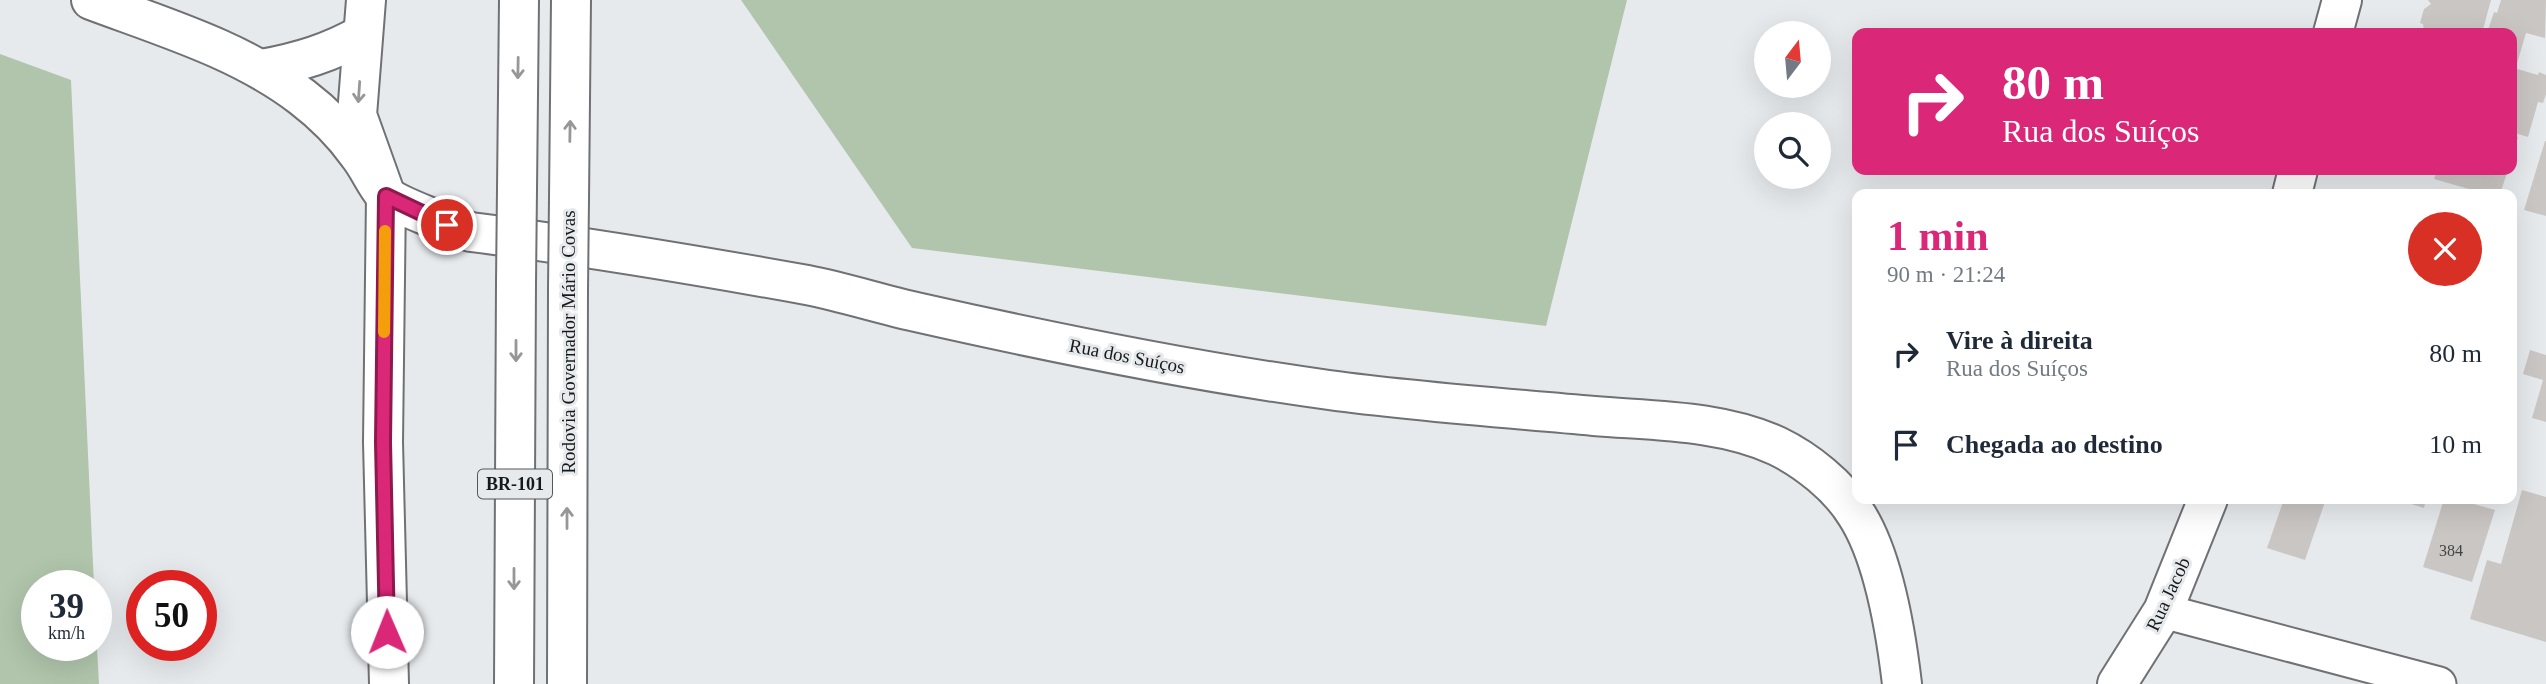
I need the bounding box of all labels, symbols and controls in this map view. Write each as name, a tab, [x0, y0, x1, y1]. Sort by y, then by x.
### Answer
north arrow	[1754, 21, 1830, 98]
map controls	[1754, 21, 1831, 189]
text: 80 m	[2002, 55, 2104, 110]
one-way arrow	[511, 56, 525, 79]
icon: right	[1887, 56, 1978, 147]
one-way arrow	[352, 81, 365, 103]
button: search	[1754, 112, 1831, 189]
text: Rua dos Suíços	[2002, 113, 2199, 149]
one-way arrow	[563, 119, 577, 142]
pin	[417, 195, 477, 255]
icon: arrive	[428, 206, 466, 244]
street label: Rodovia Governador Mário Covas	[558, 210, 579, 474]
button: close	[2408, 212, 2482, 286]
text: 1 min	[1887, 213, 1989, 259]
text: 90 m · 21:24	[1887, 262, 2005, 287]
text: Vire à direita	[1946, 326, 2093, 355]
street label: Rua dos Suíços	[1067, 335, 1187, 377]
icon: right	[1887, 335, 1925, 373]
text: 80 m	[2429, 339, 2482, 368]
one-way arrow	[509, 340, 523, 363]
text: Rua dos Suíços	[1946, 356, 2088, 381]
icon: arrive	[1887, 426, 1925, 464]
text: Chegada ao destino	[1946, 430, 2163, 459]
text: 10 m	[2429, 430, 2482, 459]
road number: BR-101	[478, 470, 552, 498]
one-way arrow	[560, 507, 574, 530]
house number: 384	[2439, 542, 2463, 559]
street label: Rua Jacob	[2142, 554, 2194, 634]
one-way arrow	[507, 567, 521, 590]
speed limit sign: 50	[126, 570, 217, 661]
text: 39	[49, 587, 84, 626]
position arrow	[350, 595, 424, 669]
text: km/h	[48, 623, 85, 643]

